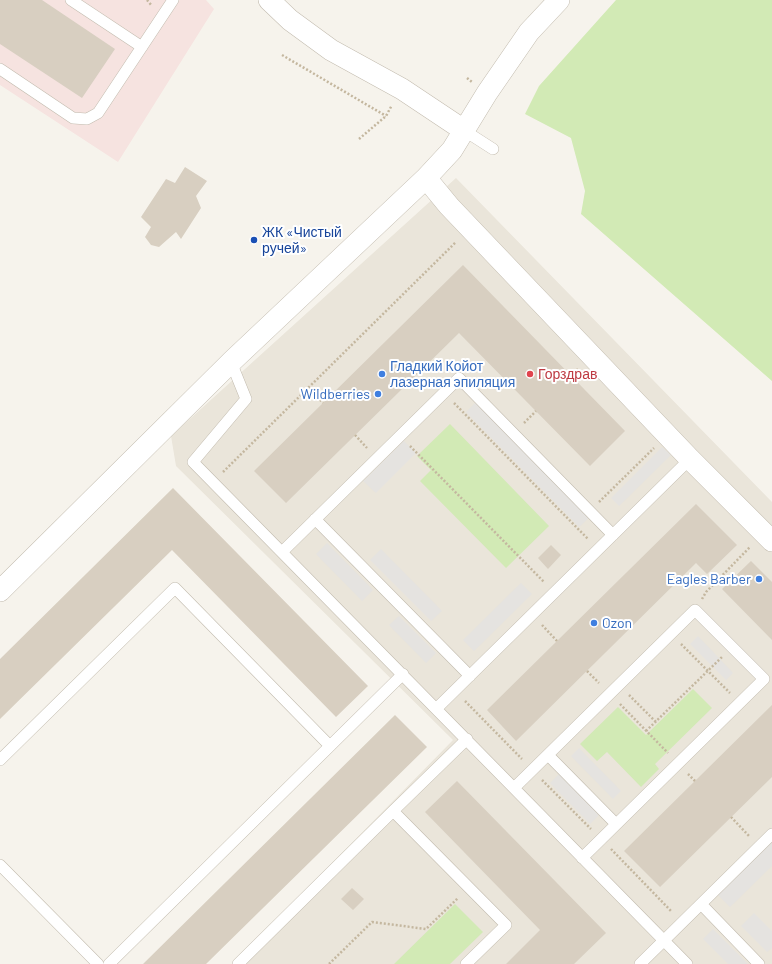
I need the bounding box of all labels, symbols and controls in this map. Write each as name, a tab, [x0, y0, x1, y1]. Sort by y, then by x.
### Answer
place label: ЖК «Чистый ручей»	[262, 224, 342, 256]
marker: ЖК «Чистый ручей»	[249, 235, 259, 245]
place label: Гладкий Койот лазерная эпиляция	[390, 358, 515, 390]
place label: Горздрав	[538, 366, 597, 382]
marker: Гладкий Койот лазерная эпиляция	[377, 369, 387, 379]
marker: Горздрав	[525, 369, 535, 379]
place label: Wildberries	[300, 386, 370, 402]
marker: Wildberries	[373, 389, 383, 399]
place label: Eagles Barber	[667, 571, 751, 587]
marker: Eagles Barber	[754, 574, 764, 584]
place label: Ozon	[602, 615, 632, 631]
marker: Ozon	[589, 618, 599, 628]

